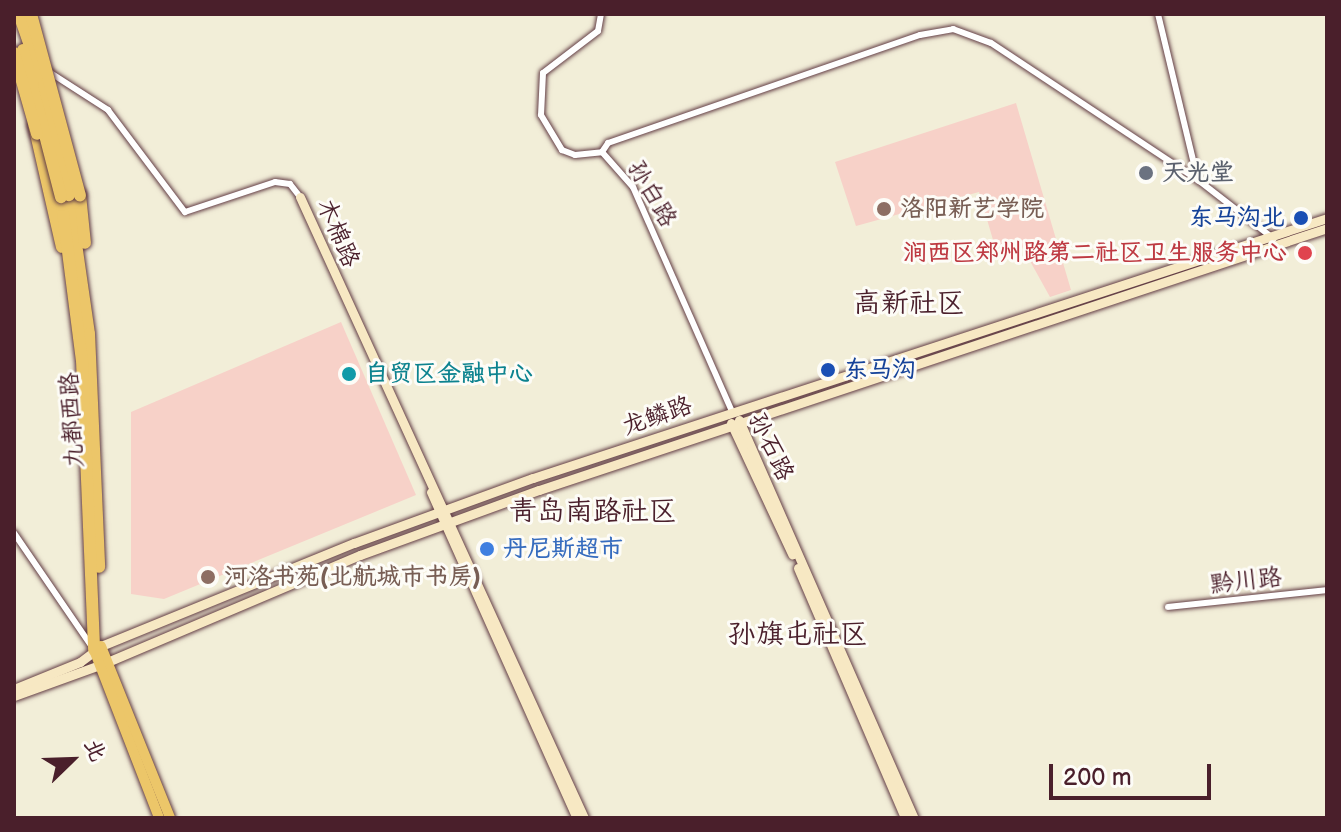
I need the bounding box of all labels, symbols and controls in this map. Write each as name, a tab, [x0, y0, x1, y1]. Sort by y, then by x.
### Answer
street label: 孙白路	[622, 156, 682, 232]
place label: 天光堂	[1162, 159, 1234, 187]
marker: 天光堂	[1137, 164, 1155, 182]
street label: 木棉路	[311, 194, 365, 272]
place label: 洛阳新艺学院	[900, 195, 1044, 223]
marker: 洛阳新艺学院	[875, 200, 893, 218]
place label: 东马沟北	[1189, 204, 1285, 232]
marker: 东马沟北	[1292, 209, 1310, 227]
place label: 涧西区郑州路第二社区卫生服务中心	[903, 239, 1287, 267]
marker: 涧西区郑州路第二社区卫生服务中心	[1294, 242, 1316, 264]
district label: 高新社区	[853, 287, 965, 321]
place label: 东马沟	[844, 356, 916, 384]
place label: 自贸区金融中心	[365, 360, 533, 388]
marker: 东马沟	[819, 361, 837, 379]
marker: 自贸区金融中心	[340, 365, 358, 383]
street label: 九都西路	[55, 371, 89, 469]
street label: 龙鳞路	[618, 391, 696, 441]
street label: 孙石路	[742, 408, 800, 486]
district label: 青岛南路社区	[509, 495, 677, 529]
place label: 丹尼斯超市	[503, 535, 623, 563]
marker: 丹尼斯超市	[478, 540, 496, 558]
place label: 河洛书苑(北航城市书房)	[224, 563, 481, 591]
street label: 黔川路	[1209, 563, 1283, 599]
marker: 河洛书苑(北航城市书房)	[199, 568, 217, 586]
district label: 孙旗屯社区	[728, 618, 868, 652]
north arrow	[32, 720, 112, 800]
text: 北	[78, 735, 111, 766]
scale bar	[1053, 748, 1215, 798]
text: 200 m	[1063, 763, 1132, 792]

